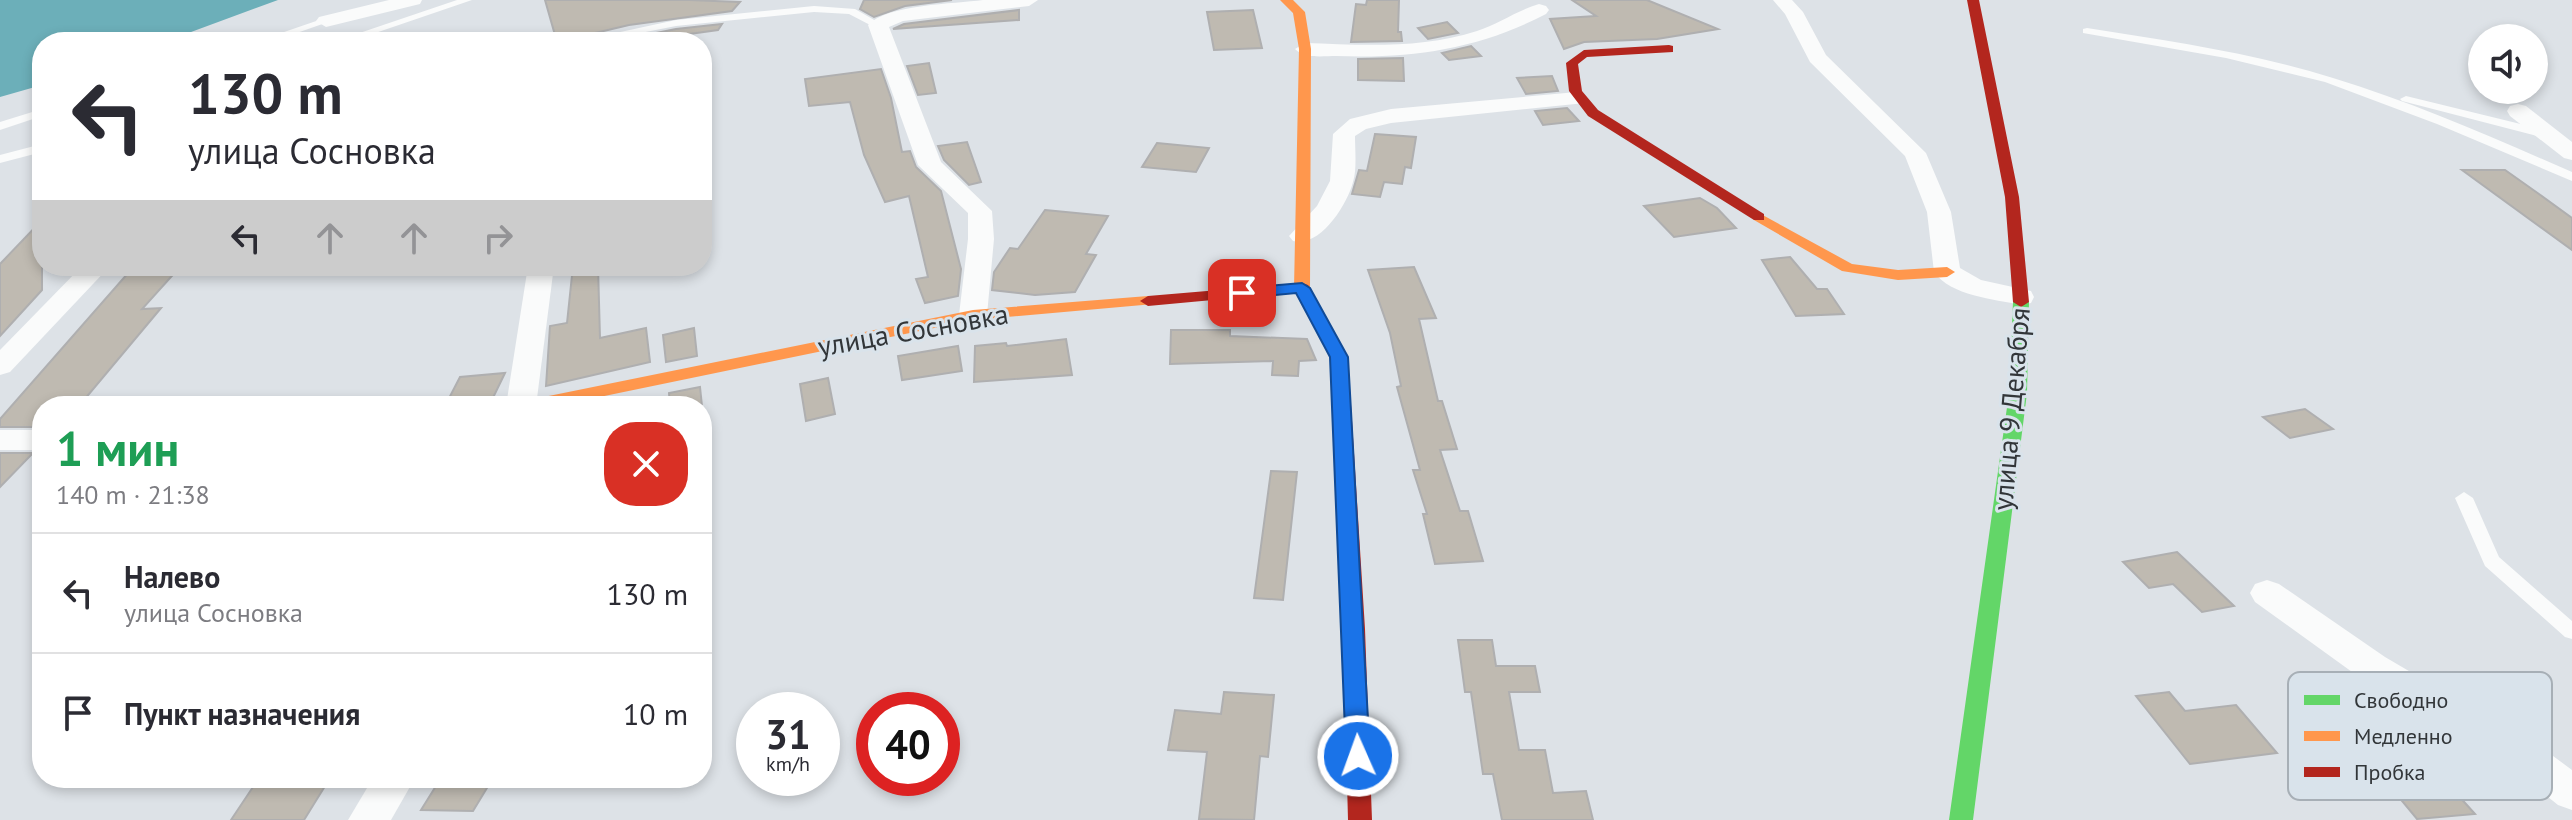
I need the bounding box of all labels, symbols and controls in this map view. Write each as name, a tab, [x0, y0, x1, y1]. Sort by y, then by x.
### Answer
map controls	[2468, 24, 2548, 104]
button: sound	[2468, 24, 2548, 104]
text: 130 m	[188, 57, 343, 129]
icon: left	[56, 64, 160, 168]
text: улица Сосновка	[188, 127, 436, 174]
icon: left	[224, 216, 268, 260]
icon: ahead	[308, 216, 352, 260]
icon: ahead	[392, 216, 436, 260]
icon: right	[476, 216, 520, 260]
pin	[1208, 259, 1276, 327]
icon: arrive	[1220, 271, 1264, 315]
street label: улица Сосновка	[815, 295, 1011, 364]
street label: улица 9 Декабря	[1983, 306, 2038, 512]
text: 1 мин	[56, 417, 179, 479]
button: close	[604, 422, 688, 506]
text: 140 m · 21:38	[56, 478, 210, 511]
text: Налево	[124, 557, 220, 596]
icon: left	[56, 571, 100, 615]
text: 130 m	[607, 574, 688, 613]
text: улица Сосновка	[124, 596, 303, 629]
legend	[2288, 672, 2552, 800]
text: Свободно	[2354, 686, 2448, 714]
icon: arrive	[56, 691, 100, 735]
speed limit sign: 40	[856, 692, 960, 796]
text: Пункт назначения	[124, 694, 360, 733]
text: 10 m	[623, 694, 688, 733]
text: 31	[765, 708, 811, 760]
position arrow	[1316, 714, 1400, 798]
text: Медленно	[2354, 722, 2452, 750]
text: km/h	[766, 751, 810, 777]
text: Пробка	[2354, 758, 2425, 786]

